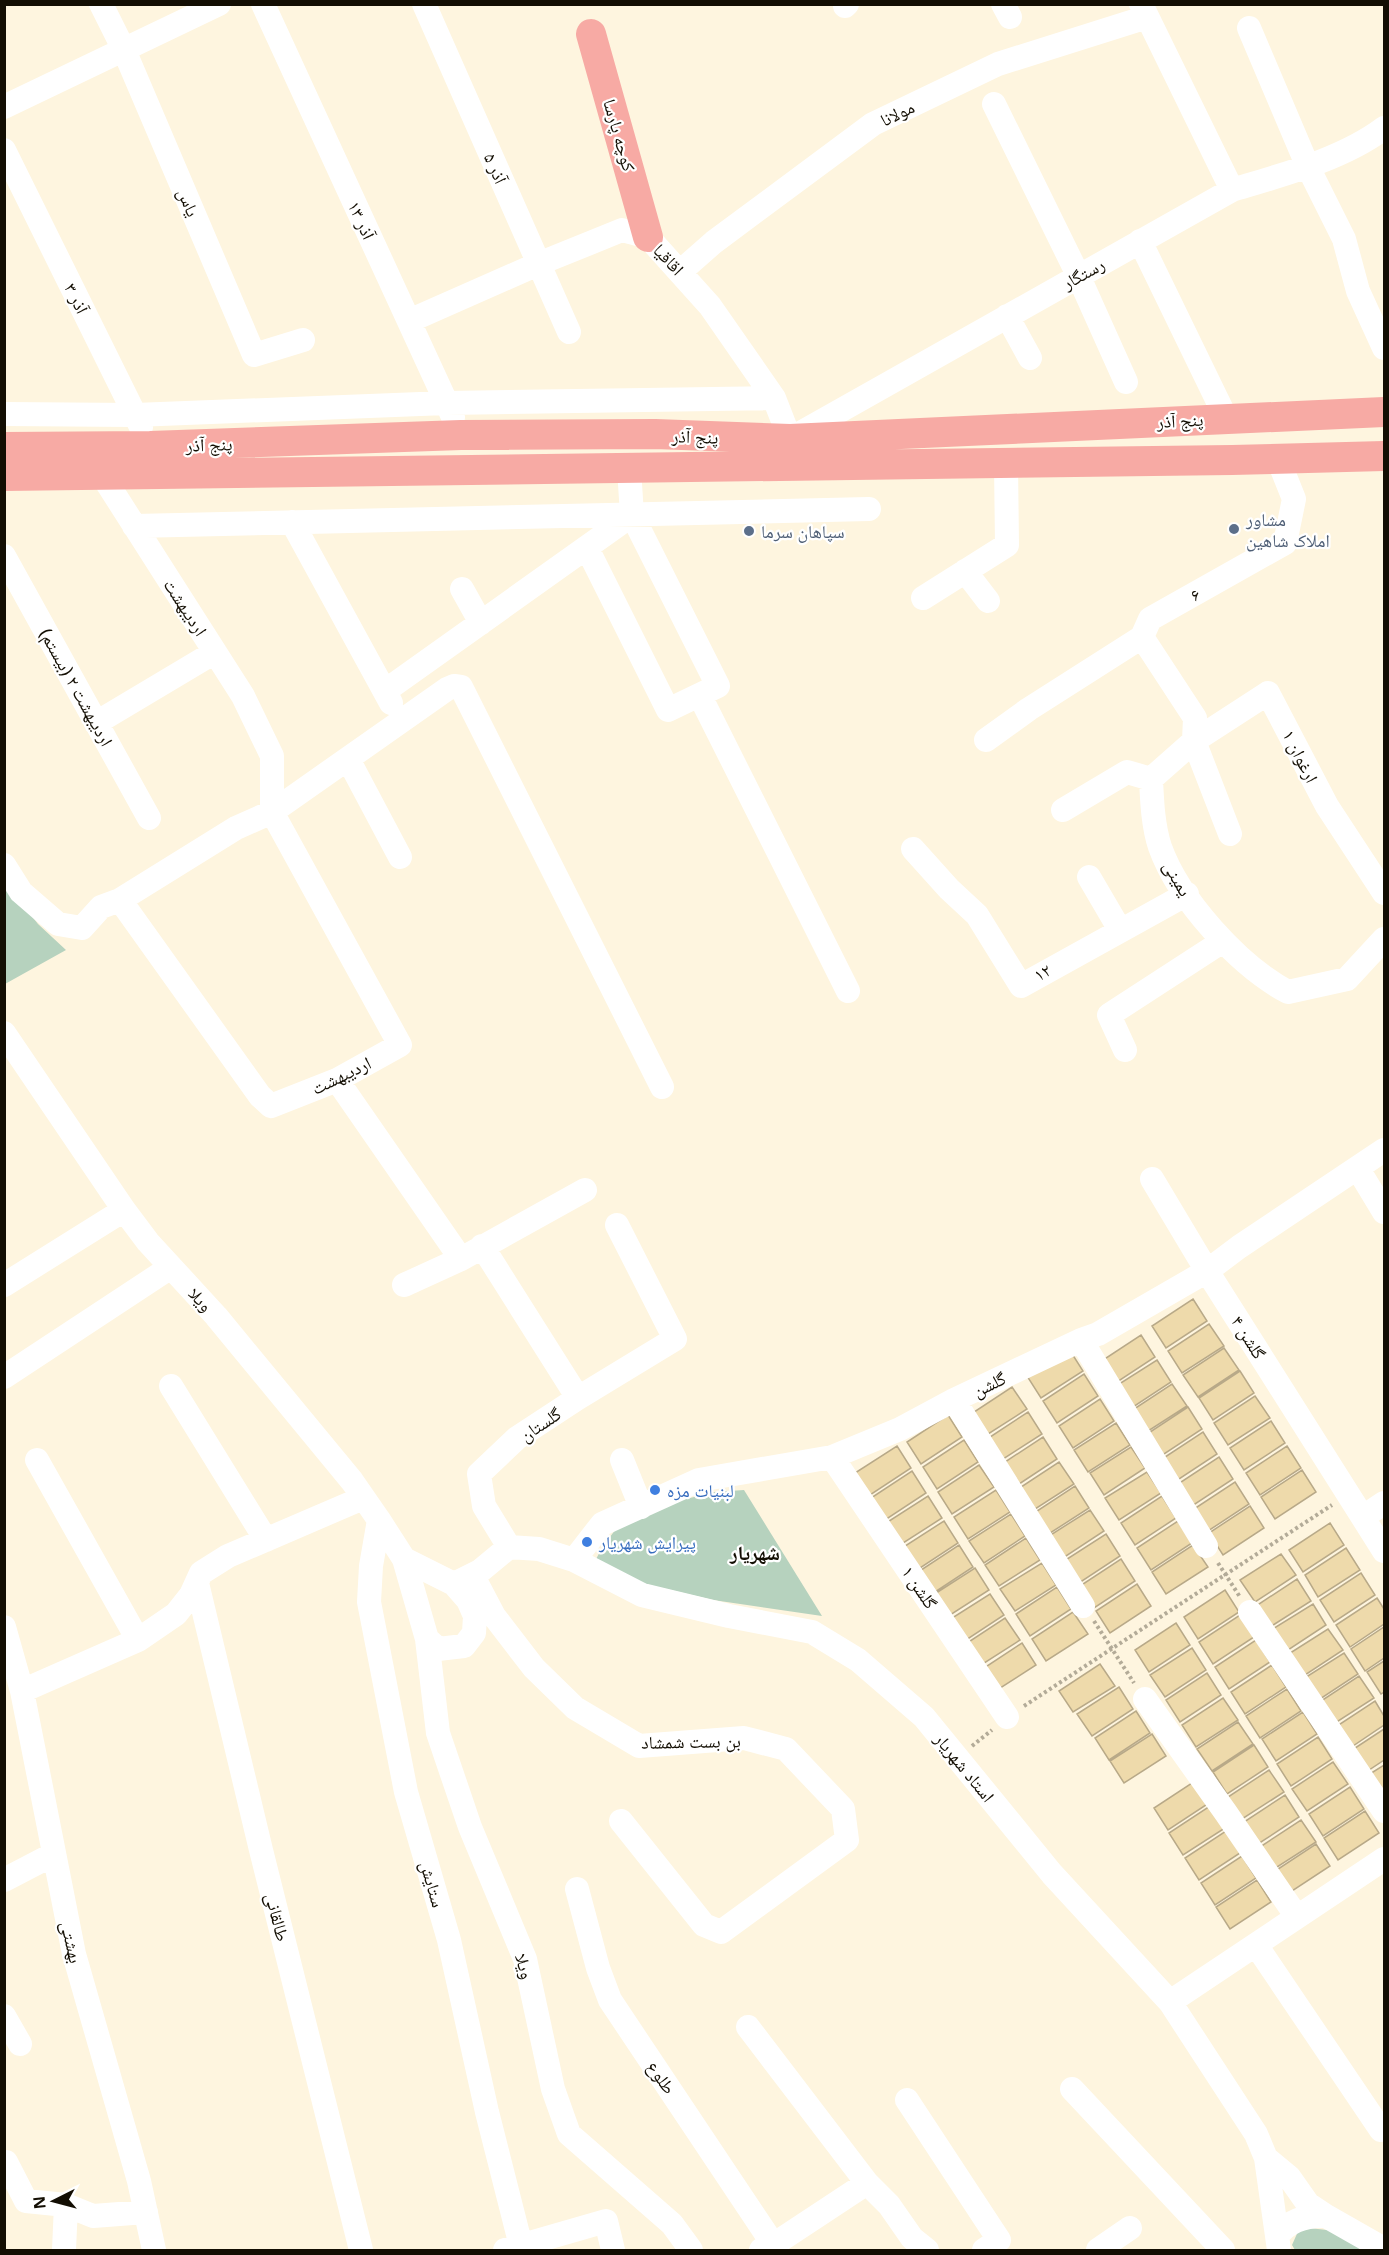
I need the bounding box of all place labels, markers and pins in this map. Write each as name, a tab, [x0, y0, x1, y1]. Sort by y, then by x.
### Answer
place label: مشاور املاک شاهین	[1245, 507, 1330, 552]
place label: سپاهان سرما	[761, 519, 845, 543]
marker: مشاور املاک شاهین	[1227, 522, 1241, 536]
marker: سپاهان سرما	[742, 524, 756, 538]
place label: لبنیات مزه	[667, 1478, 734, 1502]
marker: لبنیات مزه	[648, 1483, 662, 1497]
place label: پیرایش شهریار	[598, 1530, 696, 1554]
marker: پیرایش شهریار	[580, 1535, 594, 1549]

